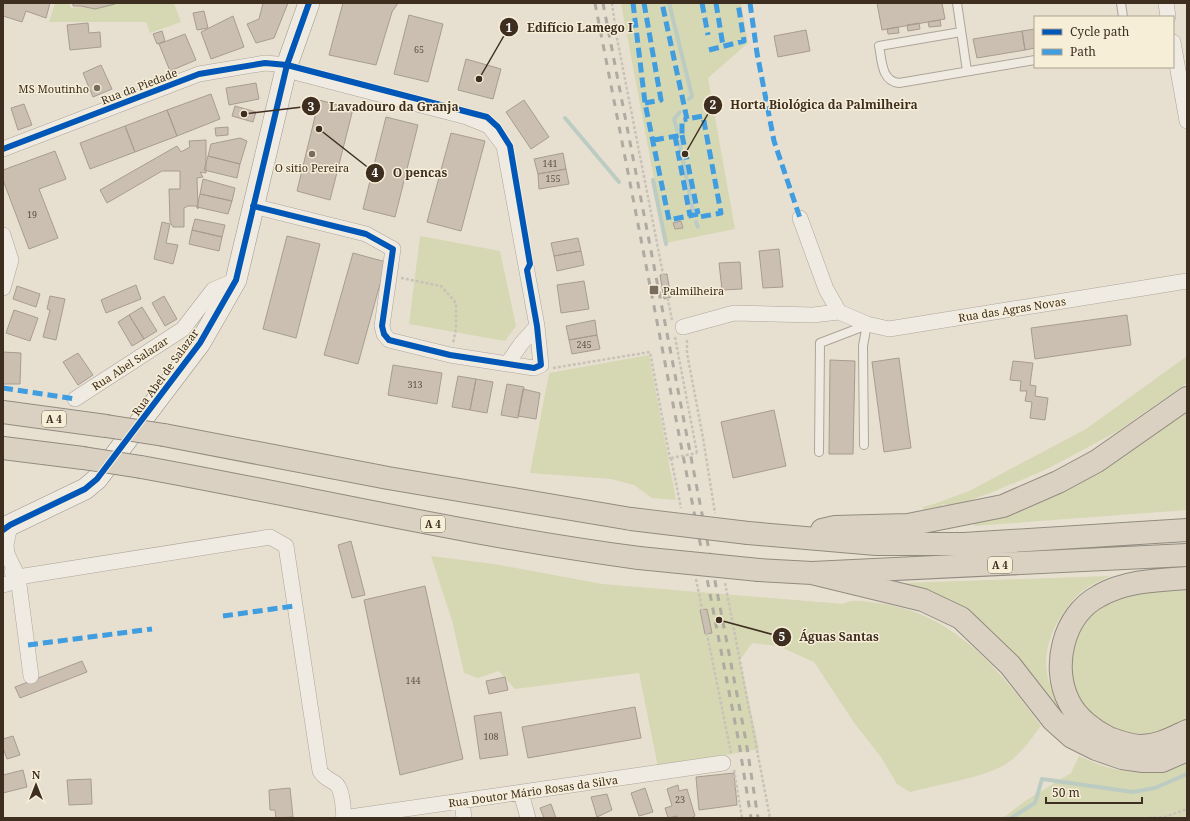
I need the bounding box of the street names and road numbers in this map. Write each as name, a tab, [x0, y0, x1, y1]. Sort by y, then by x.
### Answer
street label: Rua da Piedade	[99, 64, 179, 107]
street label: Rua das Agras Novas	[957, 293, 1067, 325]
street label: Rua Abel de Salazar	[128, 325, 202, 419]
street label: Rua Abel Salazar	[89, 332, 172, 393]
road number: A 4	[42, 411, 66, 427]
road number: A 4	[421, 516, 445, 532]
road number: A 4	[988, 557, 1012, 573]
street label: Rua Doutor Mário Rosas da Silva	[447, 772, 619, 810]

